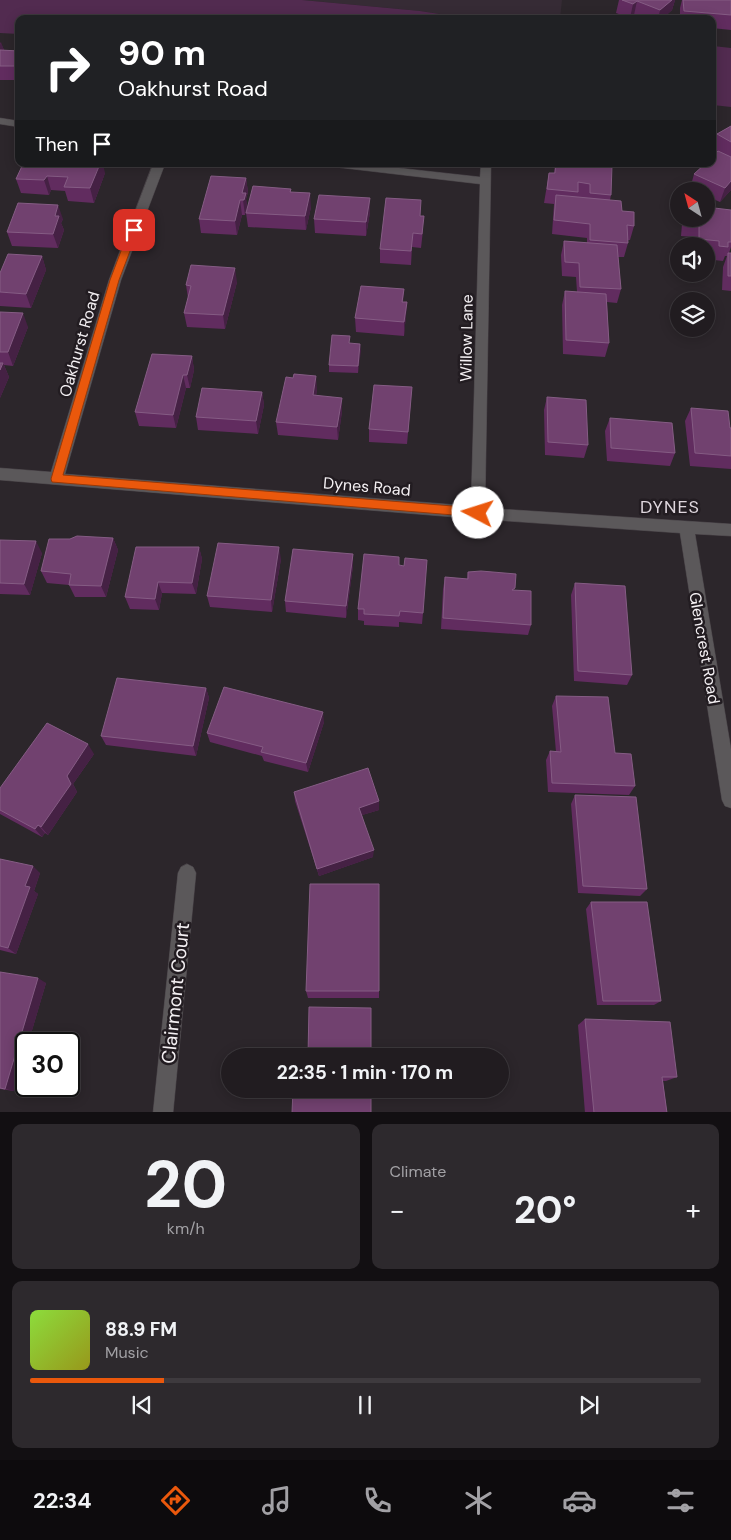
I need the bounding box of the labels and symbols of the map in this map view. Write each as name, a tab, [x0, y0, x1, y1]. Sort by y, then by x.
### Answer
north arrow	[670, 182, 715, 228]
pin	[113, 209, 155, 251]
street label: Oakhurst Road	[54, 289, 105, 399]
street label: Willow Lane	[455, 294, 478, 382]
street label: Dynes Road	[322, 472, 412, 501]
position arrow	[451, 486, 503, 538]
district label: DYNES	[640, 495, 700, 519]
street label: Glencrest Road	[684, 590, 725, 706]
street label: Clairmont Court	[156, 921, 195, 1065]
speed limit sign: 30	[15, 1032, 80, 1097]

